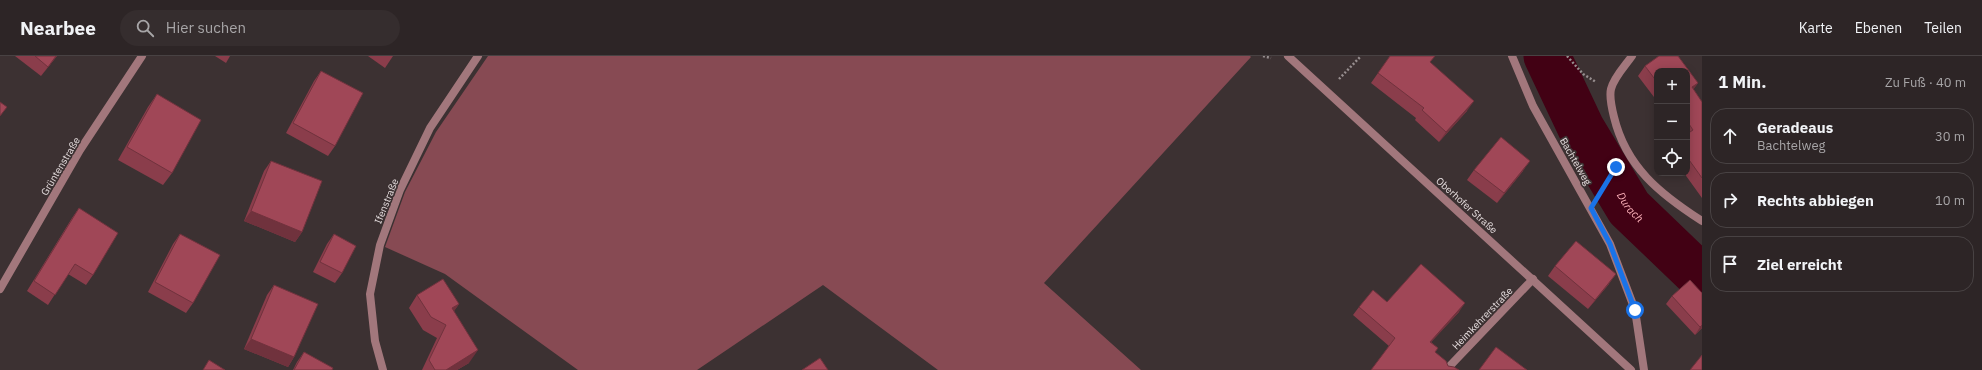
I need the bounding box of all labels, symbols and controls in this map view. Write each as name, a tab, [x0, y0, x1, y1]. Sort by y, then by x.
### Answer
search box	[120, 10, 400, 46]
text: Nearbee	[20, 16, 96, 40]
icon: search	[134, 17, 156, 39]
text: Hier suchen	[166, 18, 246, 37]
text: Karte	[1799, 19, 1833, 37]
text: Ebenen	[1855, 19, 1902, 37]
text: Teilen	[1924, 19, 1962, 37]
map controls	[1654, 68, 1690, 176]
button: +	[1654, 68, 1690, 104]
text: 1 Min.	[1718, 71, 1766, 93]
text: Zu Fuß · 40 m	[1885, 74, 1966, 91]
button: −	[1654, 104, 1690, 140]
text: Geradeaus	[1757, 118, 1833, 137]
icon: ahead	[1719, 125, 1741, 147]
text: 30 m	[1935, 128, 1965, 145]
street label: Grüntenstraße	[38, 134, 83, 198]
street label: Bachtelweg	[1557, 135, 1595, 188]
text: Bachtelweg	[1757, 137, 1825, 154]
button: locate	[1654, 140, 1690, 176]
route end	[1607, 158, 1625, 176]
street label: Oberhofer Straße	[1433, 174, 1500, 237]
street label: Ifenstraße	[372, 176, 402, 226]
water label: Durach	[1614, 189, 1647, 225]
icon: right	[1719, 189, 1741, 211]
text: Rechts abbiegen	[1757, 191, 1874, 210]
text: 10 m	[1935, 192, 1965, 209]
icon: arrive	[1719, 253, 1741, 275]
text: Ziel erreicht	[1757, 255, 1843, 274]
street label: Heimkehrerstraße	[1449, 284, 1516, 352]
route start	[1626, 301, 1644, 319]

